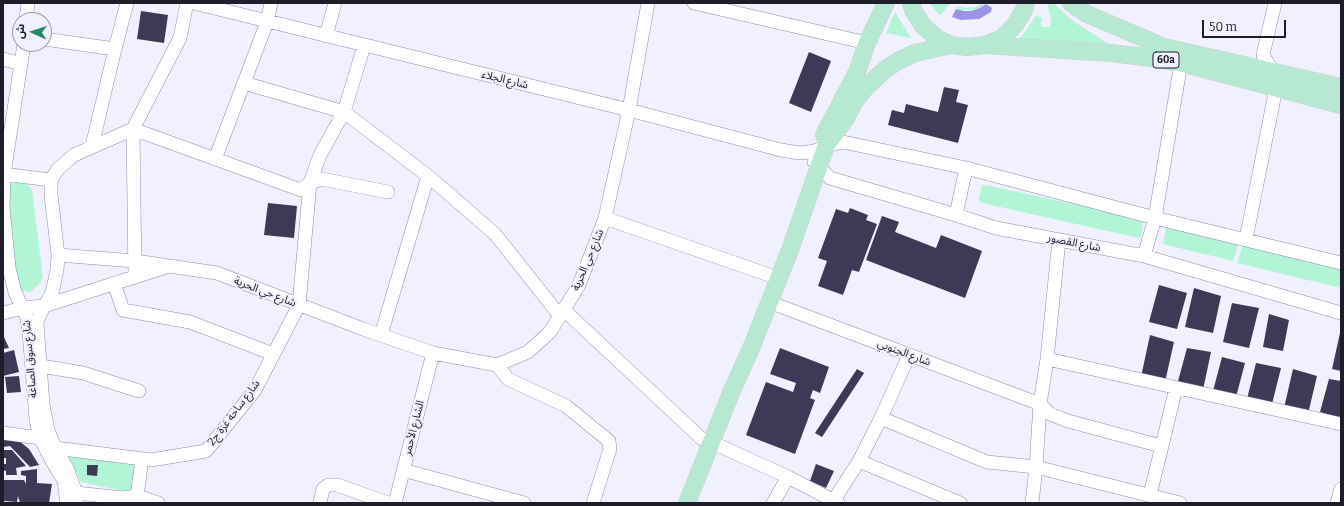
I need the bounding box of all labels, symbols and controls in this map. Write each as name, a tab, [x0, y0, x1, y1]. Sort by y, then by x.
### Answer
north arrow	[12, 12, 52, 52]
scale bar	[1204, 12, 1288, 38]
text: 50 m	[1209, 20, 1237, 34]
text: ش	[14, 24, 27, 39]
road number: 60a	[1153, 52, 1179, 68]
street label: شارع الجلاء	[480, 68, 530, 92]
street label: شارع حي الحرية	[569, 227, 607, 293]
street label: شارع القصور	[1046, 231, 1102, 255]
street label: شارع حي الحرية	[232, 274, 298, 310]
street label: شارع سوق الصاغة	[20, 319, 40, 399]
street label: شارع الجنوبي	[875, 337, 933, 369]
street label: شارع ساحة غزة ج2	[205, 378, 263, 448]
street label: الشارع الأحمر	[401, 399, 427, 457]

